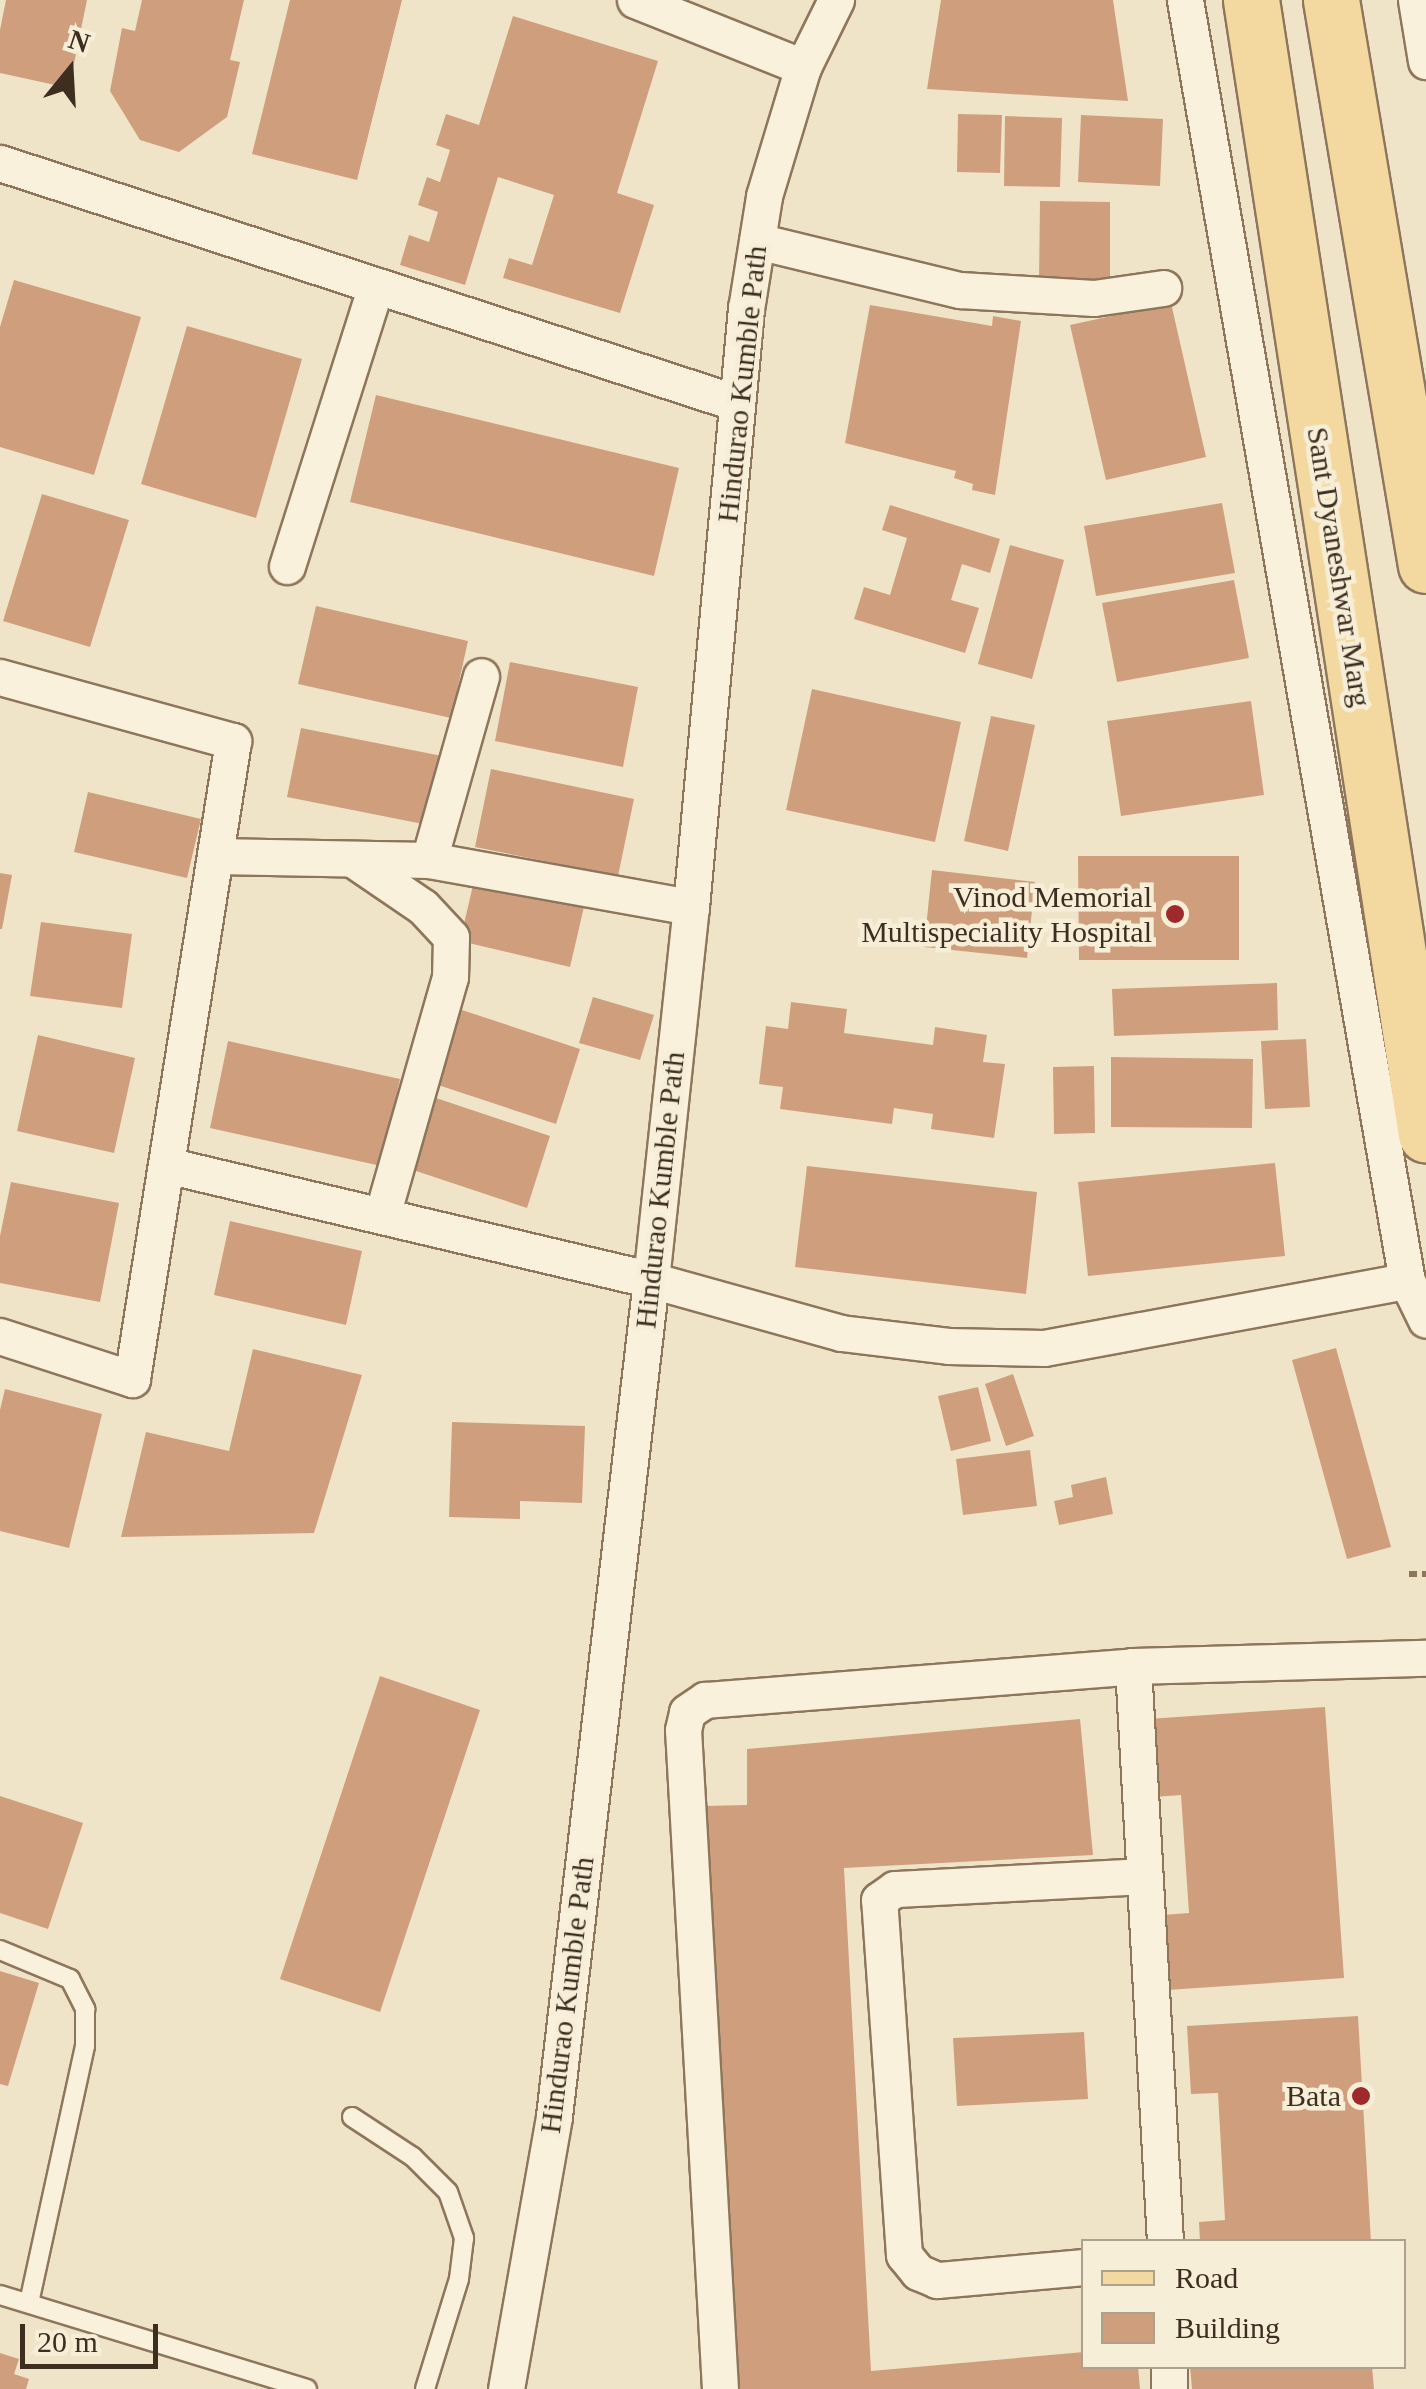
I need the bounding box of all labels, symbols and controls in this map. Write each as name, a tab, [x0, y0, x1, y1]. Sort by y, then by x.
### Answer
north arrow	[20, 20, 120, 120]
text: N	[65, 23, 94, 59]
street label: Hindurao Kumble Path	[710, 244, 774, 524]
street label: Sant Dyaneshwar Marg	[1299, 425, 1379, 709]
place label: Vinod Memorial Multispeciality Hospital	[861, 879, 1152, 950]
marker: Vinod Memorial Multispeciality Hospital	[1162, 901, 1188, 927]
street label: Hindurao Kumble Path	[628, 1050, 692, 1330]
street label: Hindurao Kumble Path	[532, 1855, 602, 2135]
place label: Bata	[1286, 2078, 1341, 2114]
marker: Bata	[1350, 2085, 1372, 2107]
legend	[1081, 2239, 1406, 2369]
text: Road	[1175, 2261, 1238, 2294]
scale bar	[25, 2304, 162, 2366]
text: Building	[1175, 2311, 1280, 2344]
text: 20 m	[37, 2325, 98, 2358]

